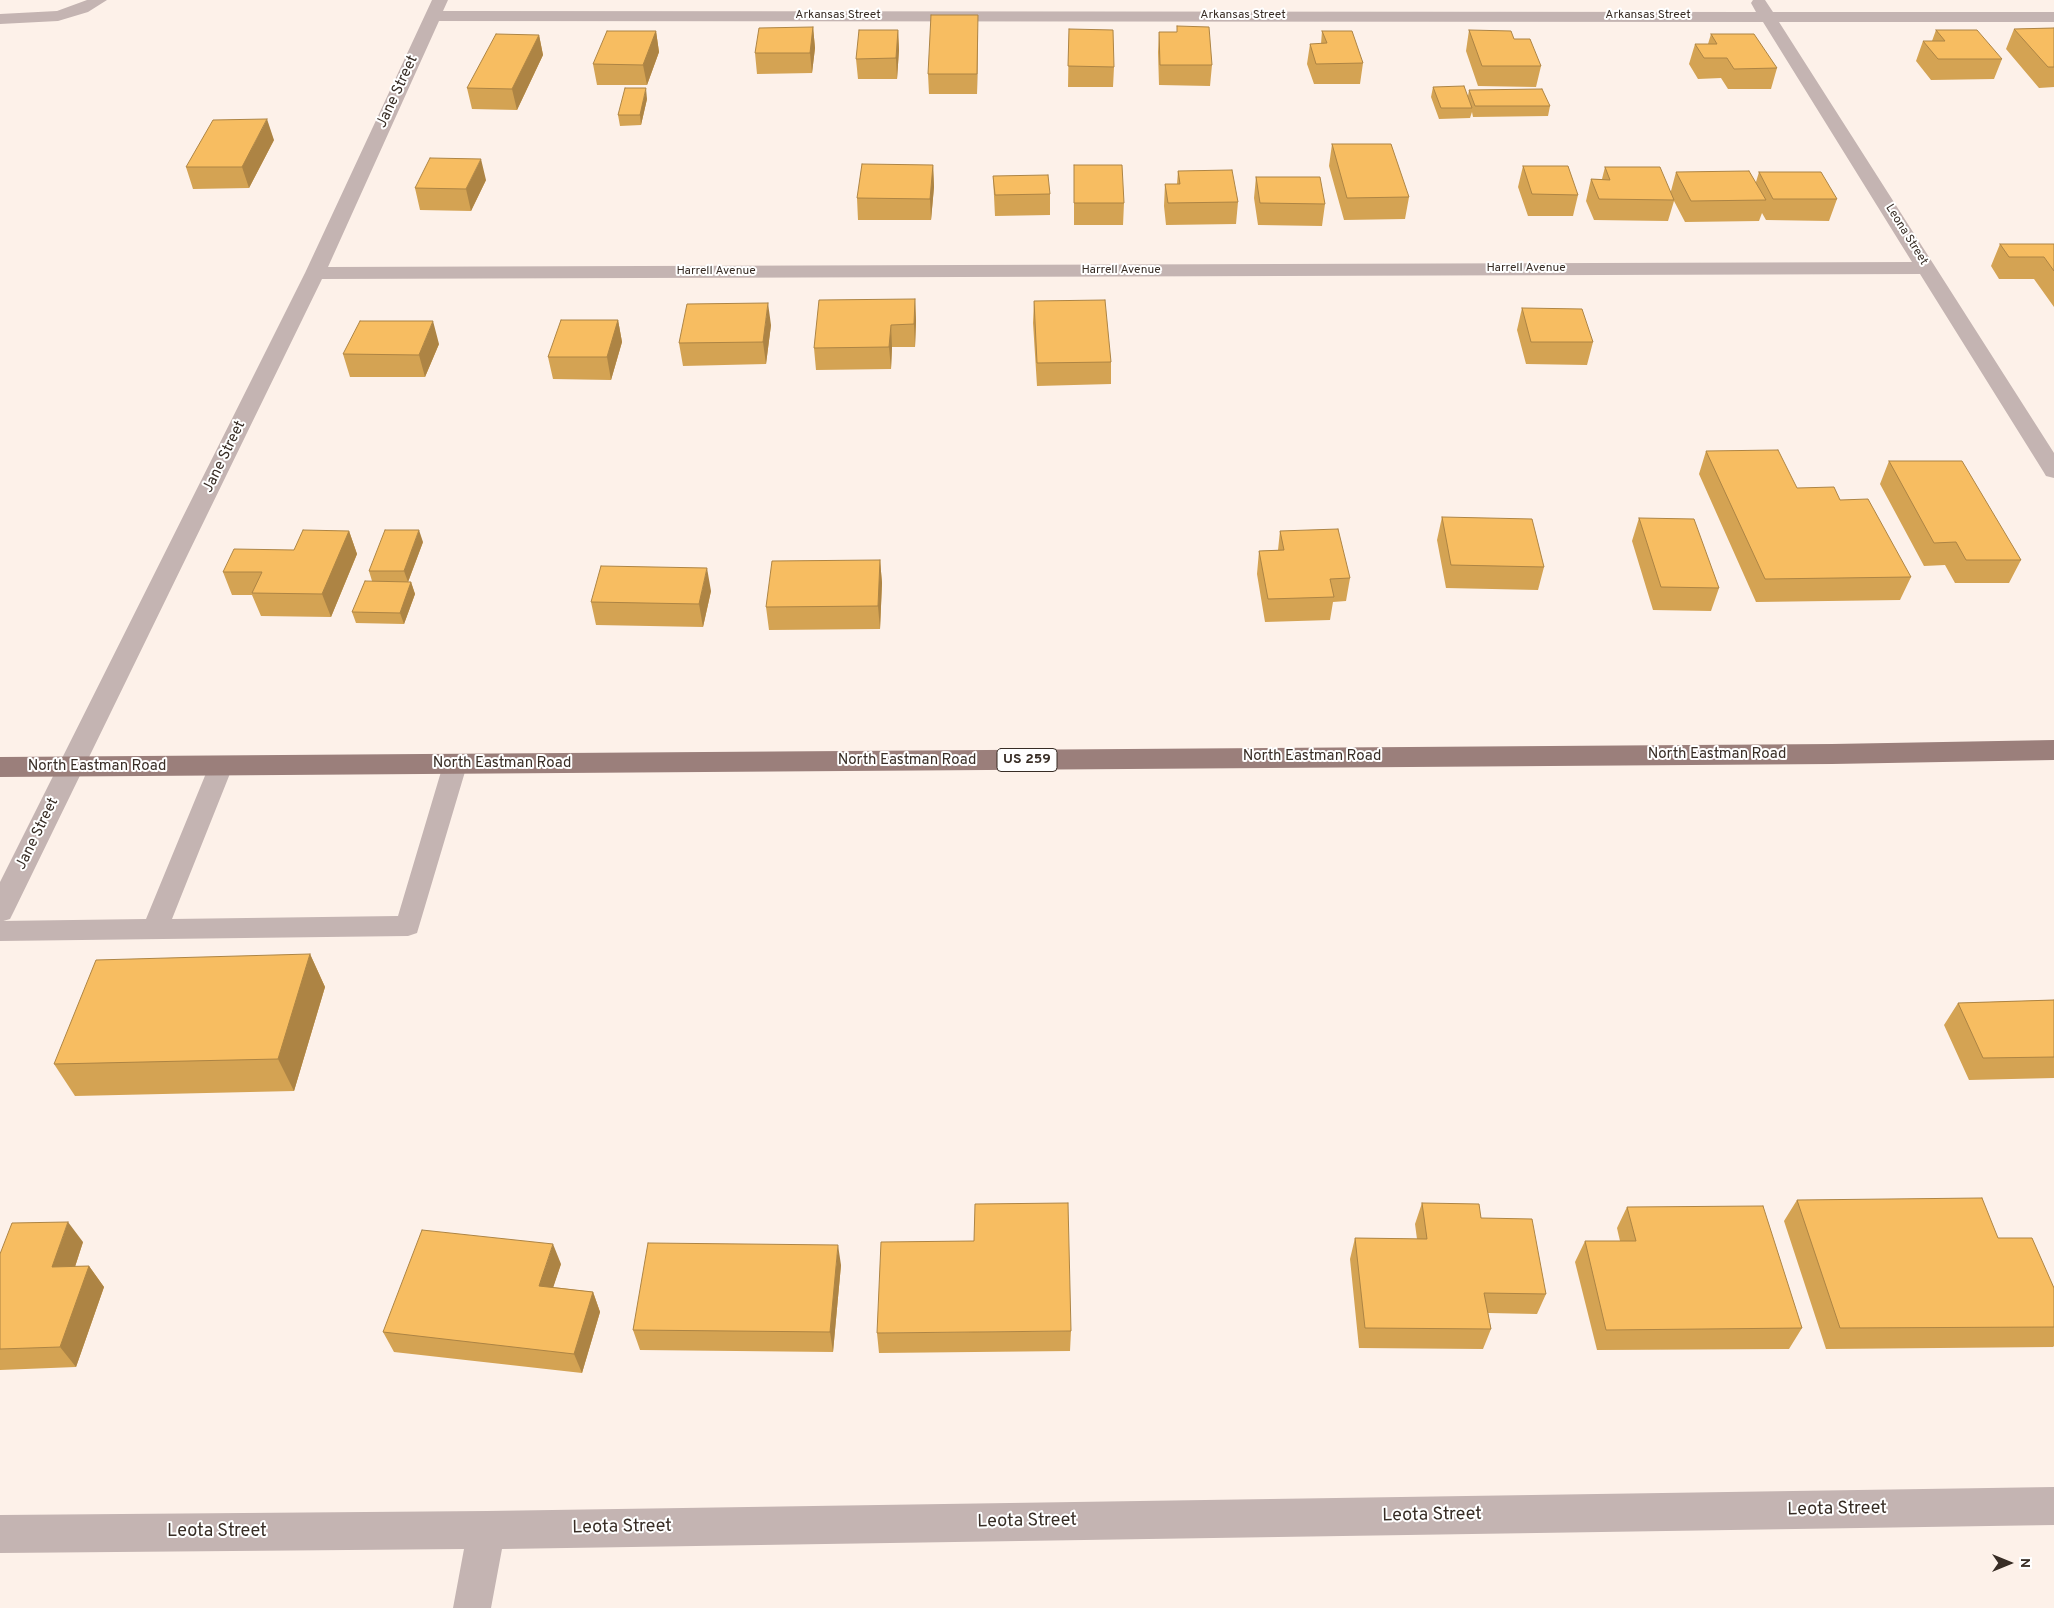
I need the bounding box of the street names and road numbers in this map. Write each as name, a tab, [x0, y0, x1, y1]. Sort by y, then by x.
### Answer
street label: Arkansas Street	[795, 9, 881, 23]
street label: Arkansas Street	[1200, 9, 1286, 23]
street label: Arkansas Street	[1605, 9, 1691, 23]
street label: Jane Street	[373, 53, 423, 131]
street label: Leona Street	[1882, 202, 1930, 268]
street label: Harrell Avenue	[1486, 262, 1566, 276]
street label: Harrell Avenue	[1081, 264, 1161, 278]
street label: Harrell Avenue	[676, 265, 756, 279]
street label: Jane Street	[200, 418, 250, 496]
street label: North Eastman Road	[1648, 746, 1786, 764]
road number: US 259	[997, 748, 1057, 772]
street label: North Eastman Road	[1243, 748, 1381, 766]
street label: North Eastman Road	[838, 752, 976, 770]
street label: North Eastman Road	[433, 755, 571, 773]
street label: North Eastman Road	[28, 758, 166, 776]
street label: Jane Street	[13, 795, 63, 873]
street label: Leota Street	[1787, 1498, 1887, 1522]
street label: Leota Street	[1382, 1504, 1482, 1528]
street label: Leota Street	[977, 1510, 1077, 1534]
street label: Leota Street	[572, 1516, 672, 1540]
street label: Leota Street	[167, 1521, 267, 1543]

